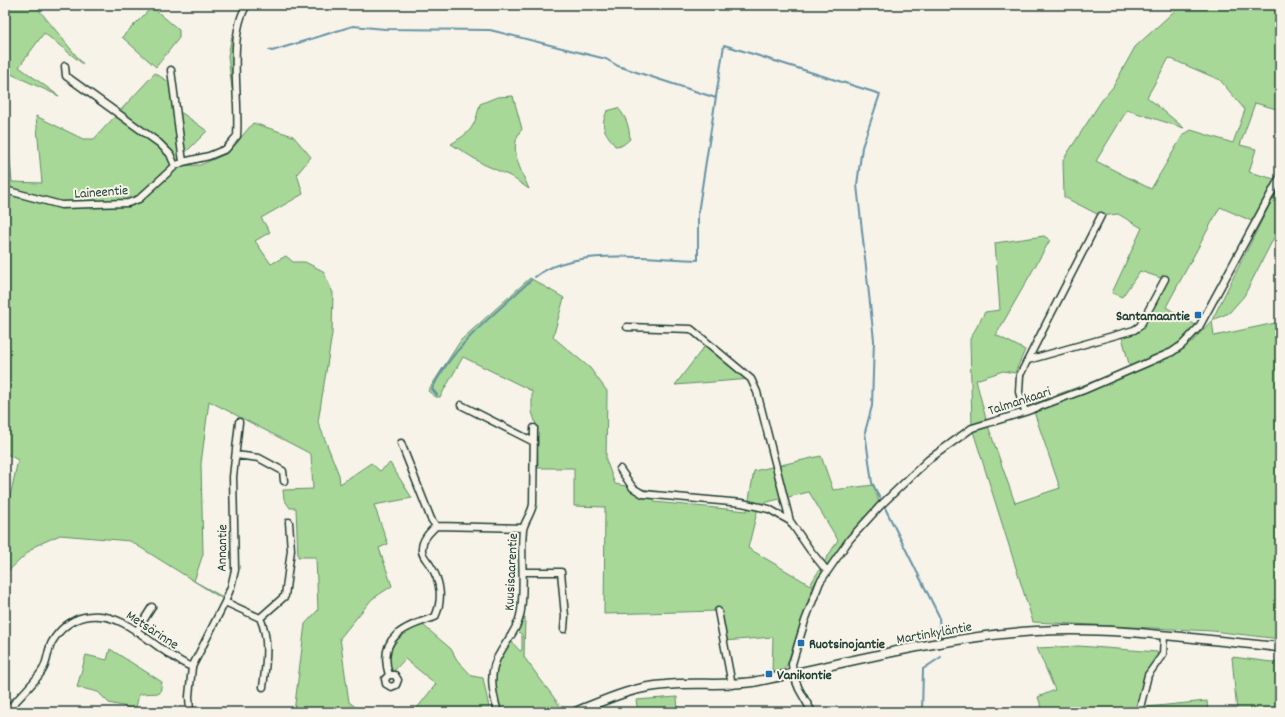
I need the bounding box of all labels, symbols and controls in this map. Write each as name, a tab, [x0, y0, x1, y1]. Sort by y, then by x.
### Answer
street label: Laineentie	[74, 181, 129, 205]
place label: Santamaantie	[1116, 307, 1190, 327]
marker: Santamaantie	[1193, 310, 1203, 320]
street label: Talmankaari	[986, 382, 1054, 421]
street label: Annantie	[213, 524, 233, 572]
street label: Kuusisaarentie	[500, 533, 524, 611]
street label: Metsärinne	[122, 606, 182, 655]
street label: Martinkyläntie	[895, 618, 974, 650]
place label: Ruotsinojantie	[809, 635, 885, 655]
marker: Ruotsinojantie	[796, 638, 806, 648]
place label: Vanikontie	[777, 666, 832, 686]
marker: Vanikontie	[764, 669, 774, 679]

